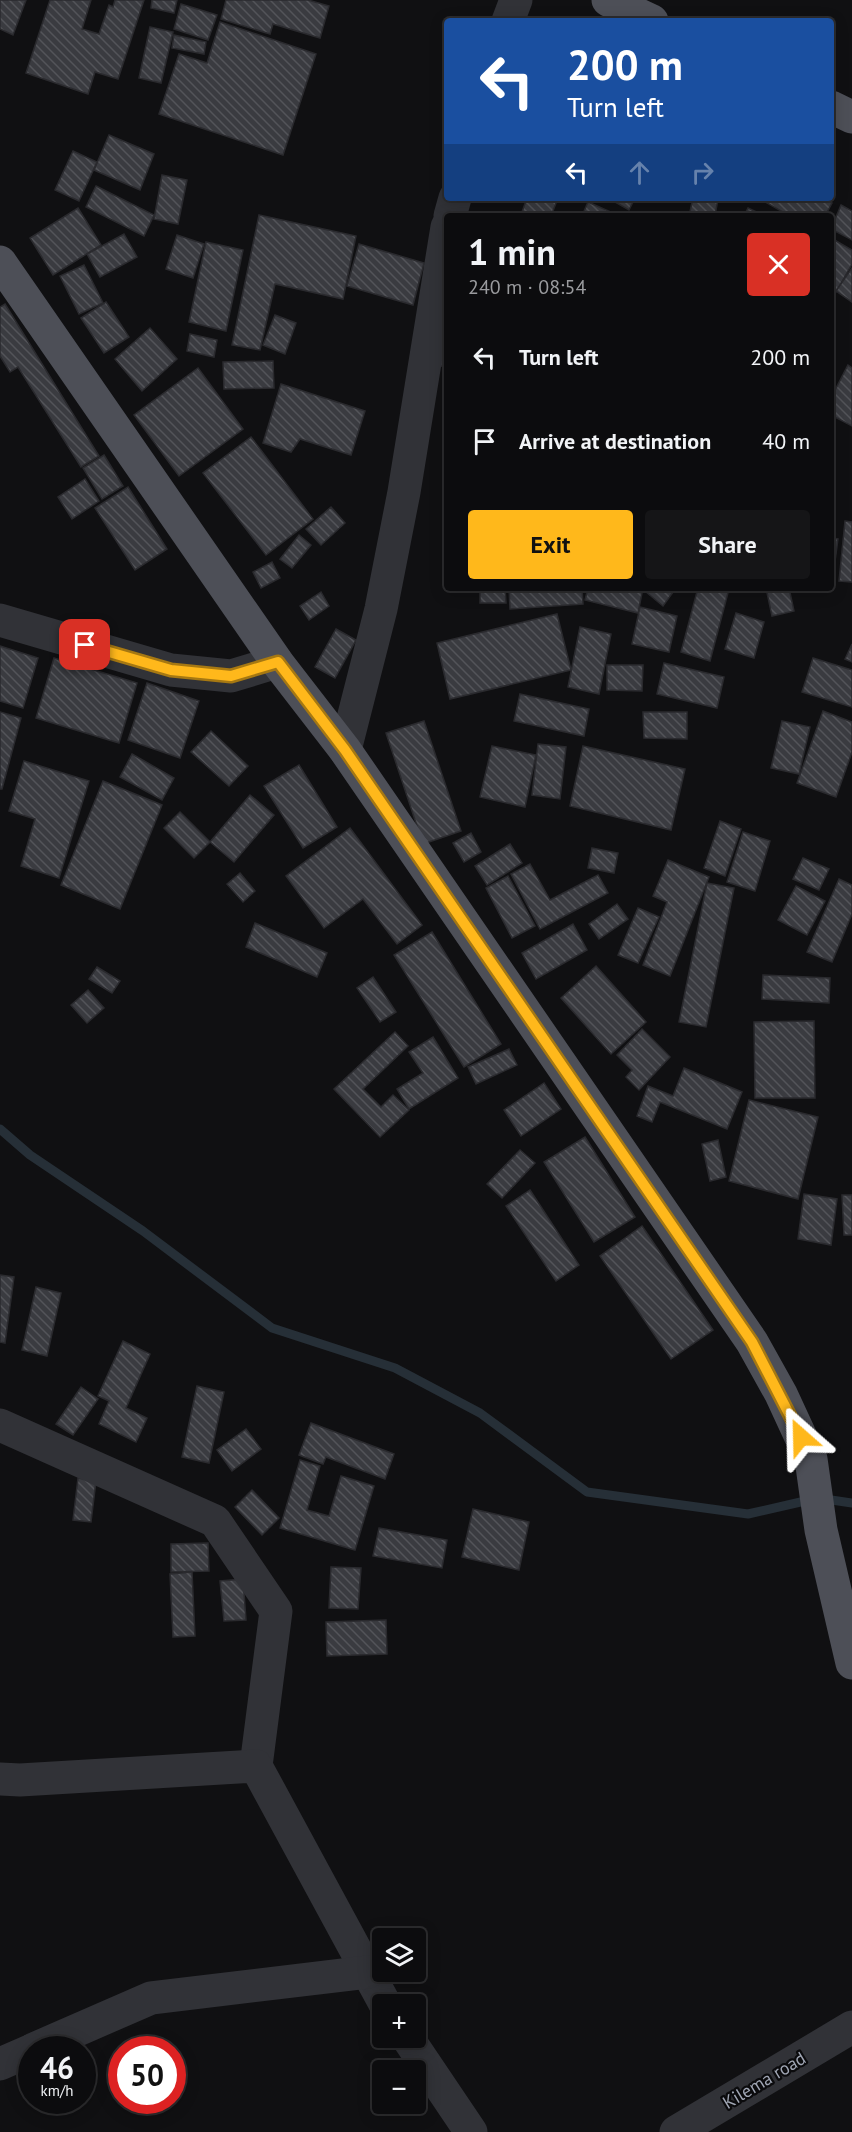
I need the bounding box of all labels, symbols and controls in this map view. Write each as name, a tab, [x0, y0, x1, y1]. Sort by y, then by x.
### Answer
text: 200 m	[567, 37, 683, 92]
icon: left	[468, 42, 546, 120]
text: Turn left	[567, 90, 664, 124]
icon: left	[560, 156, 593, 189]
icon: ahead	[623, 156, 656, 189]
icon: right	[686, 156, 719, 189]
text: 1 min	[468, 228, 556, 275]
button: close	[747, 233, 810, 296]
text: 240 m · 08:54	[468, 274, 586, 300]
icon: left	[468, 341, 501, 374]
text: Turn left	[519, 343, 599, 371]
text: 200 m	[750, 343, 810, 371]
icon: arrive	[468, 425, 501, 458]
text: Arrive at destination	[519, 427, 711, 455]
text: 40 m	[762, 427, 810, 455]
button: Exit	[468, 510, 633, 579]
button: Share	[645, 510, 810, 579]
pin	[59, 619, 110, 670]
icon: arrive	[68, 628, 101, 661]
position arrow	[769, 1405, 833, 1469]
map controls	[372, 1928, 426, 2114]
button: layers	[372, 1928, 426, 1982]
button: +	[372, 1994, 426, 2048]
speed limit sign: 50	[108, 2036, 186, 2114]
street label: Kilema road	[718, 2046, 810, 2114]
text: 46	[40, 2048, 74, 2087]
button: −	[372, 2060, 426, 2114]
text: km/h	[41, 2081, 73, 2100]

